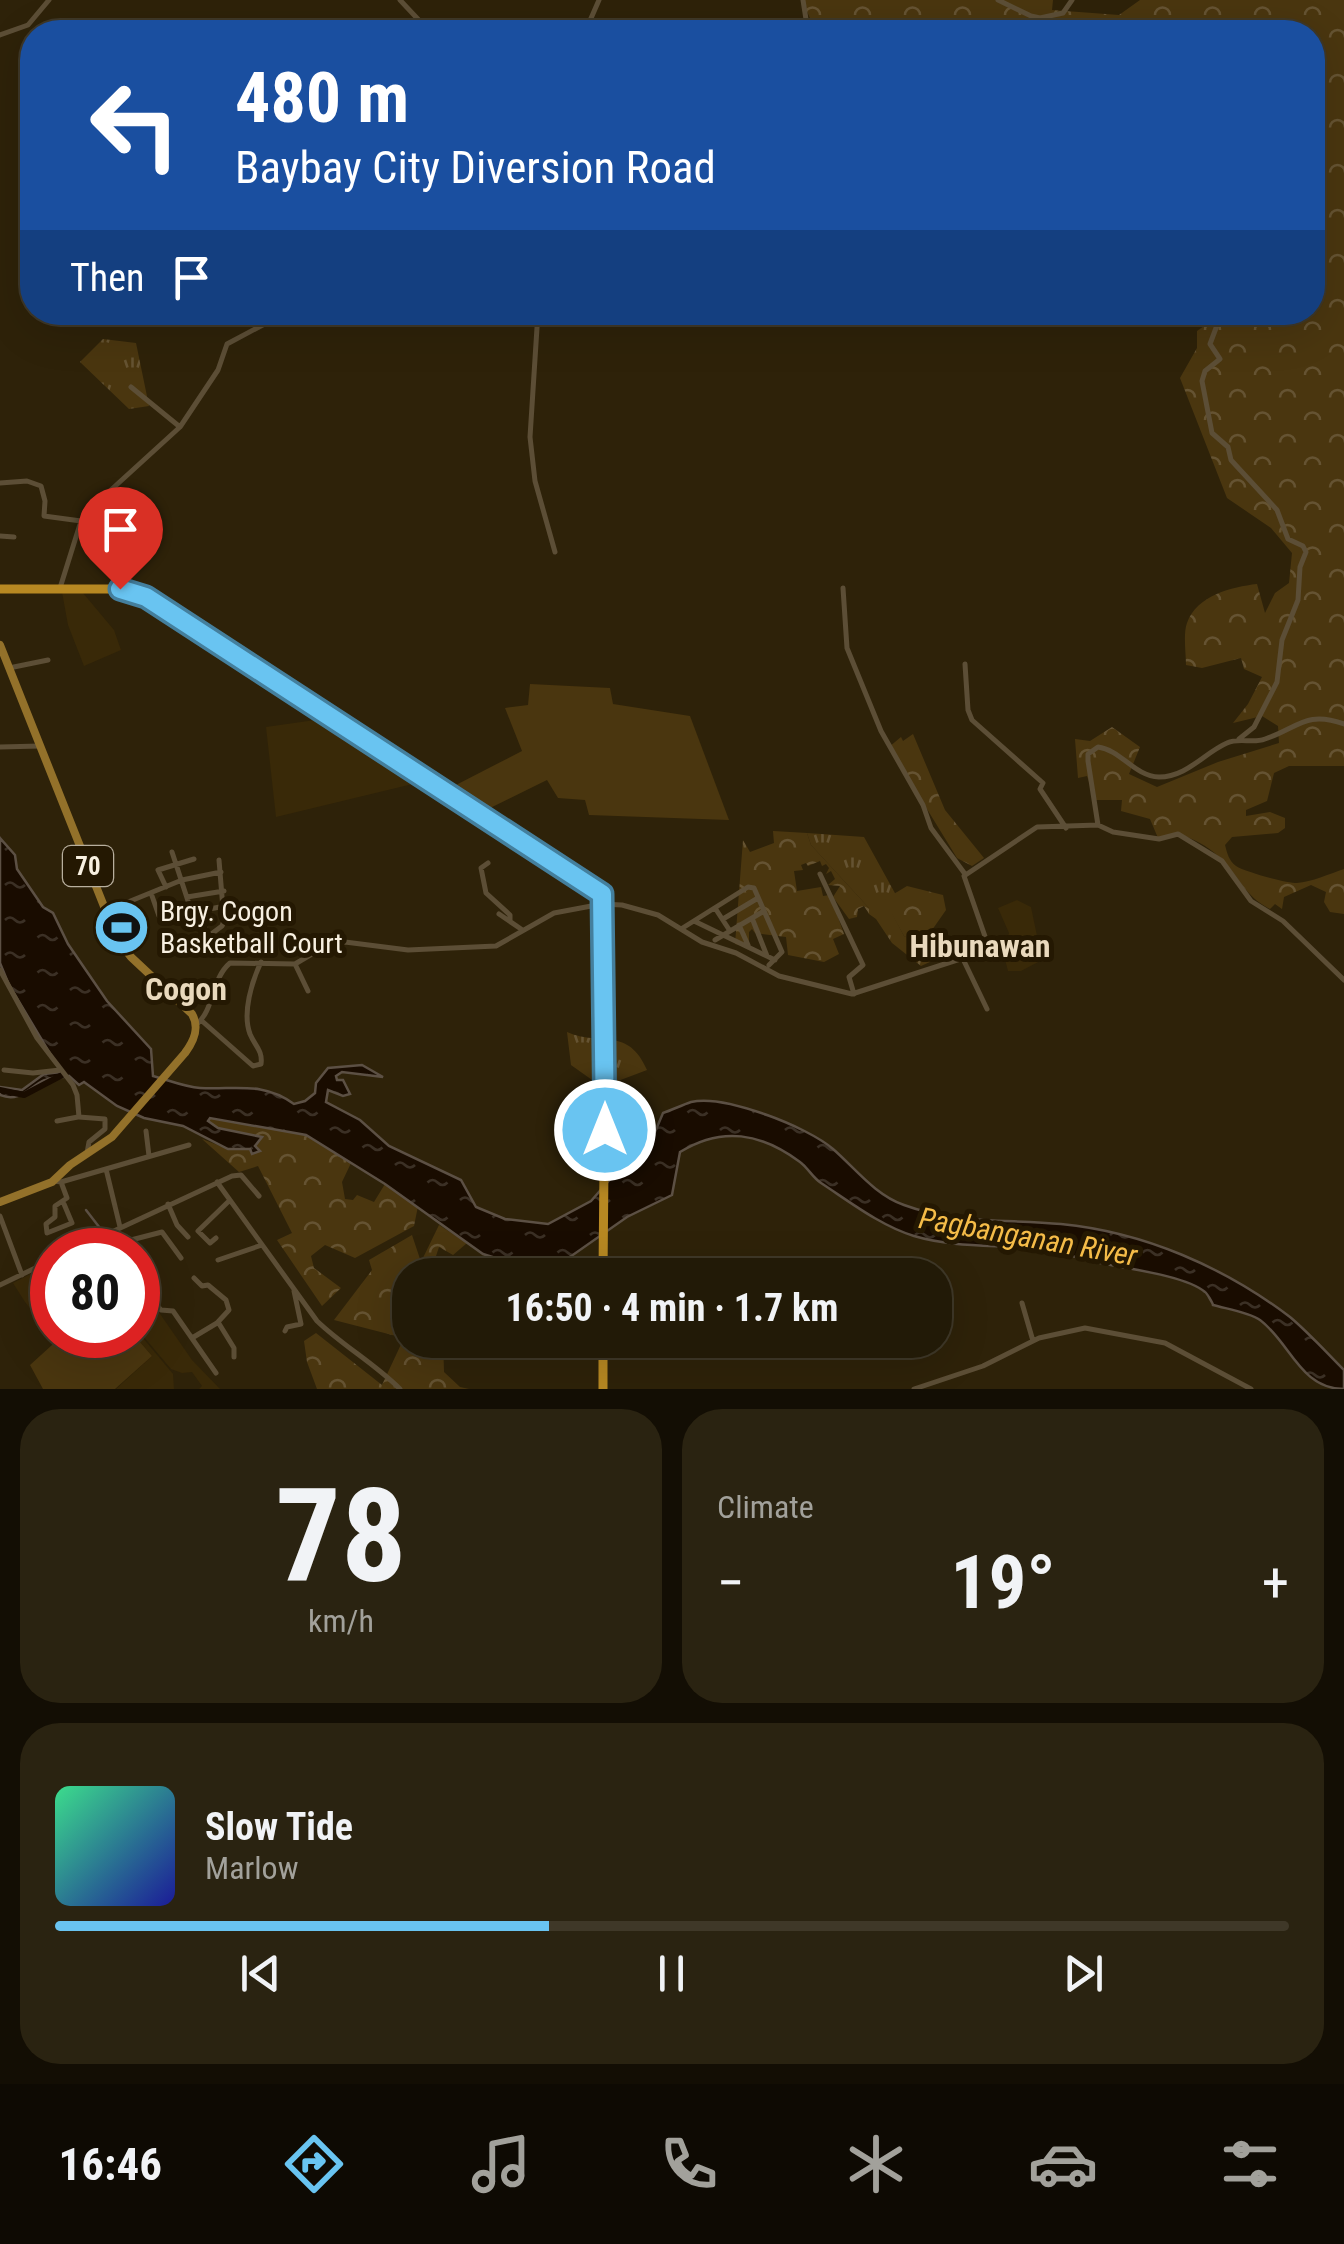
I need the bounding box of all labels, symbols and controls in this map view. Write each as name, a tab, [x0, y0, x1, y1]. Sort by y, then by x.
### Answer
text: 480 m	[235, 57, 409, 139]
icon: left	[70, 60, 200, 190]
text: Baybay City Diversion Road	[235, 141, 716, 194]
icon: arrive	[164, 250, 219, 305]
text: Then	[70, 256, 144, 300]
pin	[78, 487, 163, 590]
icon: arrive	[93, 502, 148, 557]
road number: 70	[63, 846, 113, 886]
place label: Brgy. Cogon Basketball Court	[160, 895, 343, 960]
sports icon: Brgy. Cogon Basketball Court	[91, 897, 151, 957]
district label: Hibunawan	[909, 927, 1051, 965]
district label: Cogon	[145, 970, 227, 1008]
position arrow	[553, 1078, 657, 1182]
water label: Pagbanganan River	[916, 1200, 1141, 1273]
speed limit sign: 80	[30, 1228, 160, 1358]
text: 16:50 · 4 min · 1.7 km	[506, 1286, 838, 1330]
text: 78	[275, 1460, 407, 1613]
text: Climate	[717, 1488, 814, 1526]
text: 19°	[951, 1538, 1056, 1626]
text: −	[717, 1551, 745, 1615]
text: +	[1262, 1551, 1289, 1615]
text: km/h	[308, 1602, 374, 1640]
text: Slow Tide	[205, 1805, 353, 1849]
text: Marlow	[205, 1849, 298, 1887]
icon: previous	[233, 1946, 288, 2001]
icon: pause	[644, 1946, 699, 2001]
icon: next	[1056, 1946, 1111, 2001]
icon: directions	[279, 2129, 349, 2199]
icon: music	[466, 2129, 536, 2199]
icon: phone	[654, 2129, 724, 2199]
icon: climate	[841, 2129, 911, 2199]
icon: car	[1028, 2129, 1098, 2199]
icon: filters	[1215, 2129, 1285, 2199]
text: 16:46	[59, 2138, 162, 2191]

